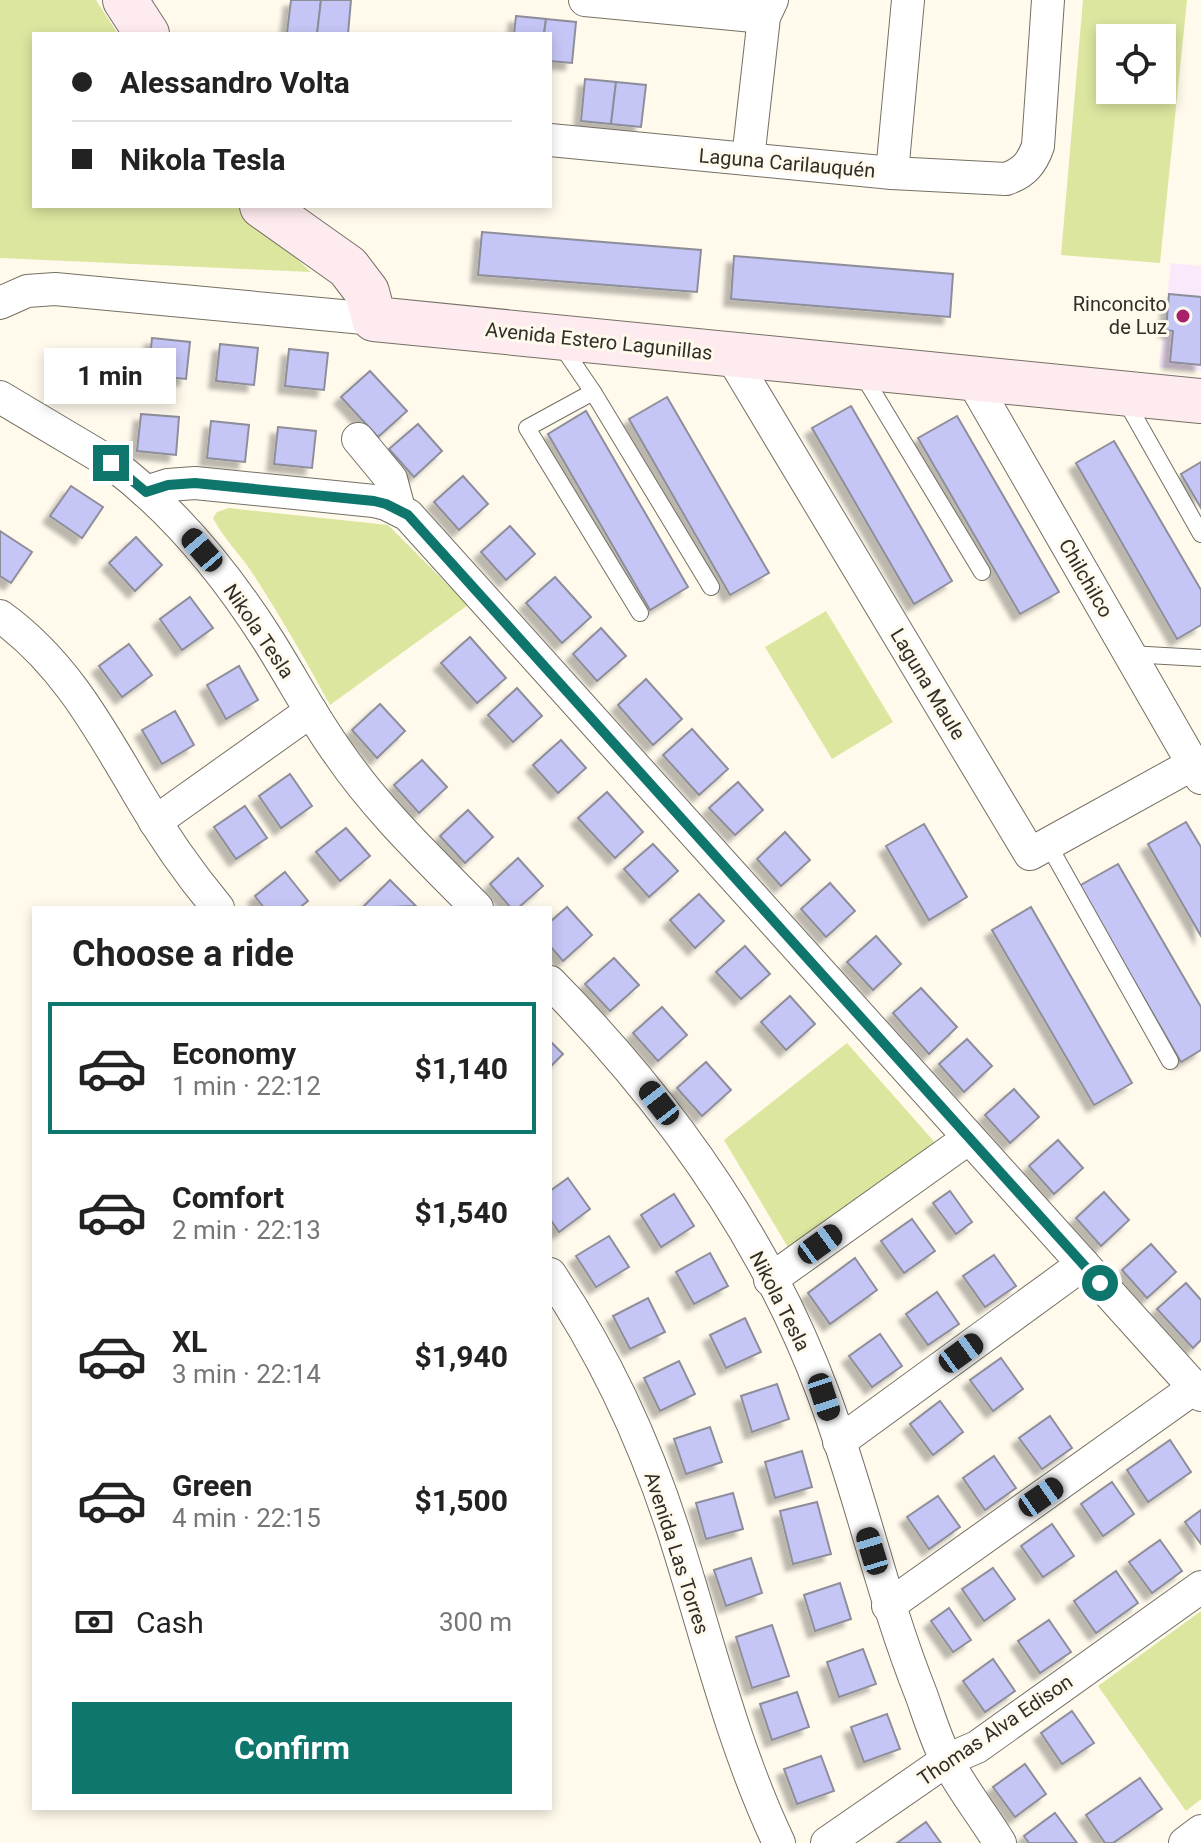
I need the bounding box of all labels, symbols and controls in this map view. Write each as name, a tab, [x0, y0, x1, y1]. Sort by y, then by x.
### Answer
map controls	[1096, 24, 1176, 104]
button: locate	[1096, 24, 1176, 104]
text: Alessandro Volta	[120, 65, 350, 100]
text: Nikola Tesla	[120, 142, 286, 177]
street label: Laguna Carilauquén	[698, 143, 876, 183]
place label: Rinconcito de Luz	[1073, 292, 1167, 339]
marker: Rinconcito de Luz	[1174, 307, 1192, 325]
street label: Avenida Estero Lagunillas	[484, 317, 714, 365]
callout: 1 min	[45, 347, 177, 403]
text: 1 min	[77, 361, 143, 391]
route end	[93, 445, 129, 481]
car	[177, 524, 227, 576]
street label: Chilchilco	[1054, 534, 1118, 622]
street label: Nikola Tesla	[219, 579, 299, 683]
street label: Laguna Maule	[885, 624, 971, 744]
text: Choose a ride	[72, 933, 294, 975]
icon: car	[76, 1032, 148, 1104]
text: Economy	[172, 1036, 296, 1071]
text: $1,140	[415, 1051, 508, 1086]
text: 1 min · 22:12	[172, 1071, 321, 1101]
car	[635, 1077, 683, 1129]
icon: car	[76, 1176, 148, 1248]
text: Comfort	[172, 1180, 284, 1215]
text: $1,540	[415, 1195, 508, 1230]
text: 2 min · 22:13	[172, 1215, 321, 1245]
car	[794, 1220, 846, 1268]
street label: Nikola Tesla	[745, 1247, 815, 1355]
route start	[1082, 1265, 1118, 1301]
icon: car	[76, 1320, 148, 1392]
text: XL	[172, 1324, 207, 1359]
car	[935, 1329, 987, 1377]
text: $1,940	[415, 1339, 508, 1374]
text: 3 min · 22:14	[172, 1359, 321, 1389]
car	[805, 1370, 843, 1424]
icon: car	[76, 1464, 148, 1536]
text: Green	[172, 1468, 252, 1503]
street label: Avenida Las Torres	[639, 1469, 715, 1637]
car	[1014, 1473, 1068, 1521]
text: $1,500	[415, 1483, 508, 1518]
text: 4 min · 22:15	[172, 1503, 321, 1533]
car	[854, 1525, 890, 1577]
icon: cash	[72, 1600, 116, 1644]
text: Cash	[136, 1605, 204, 1640]
text: 300 m	[439, 1607, 512, 1637]
street label: Thomas Alva Edison	[913, 1669, 1077, 1791]
button: Confirm	[72, 1702, 512, 1794]

